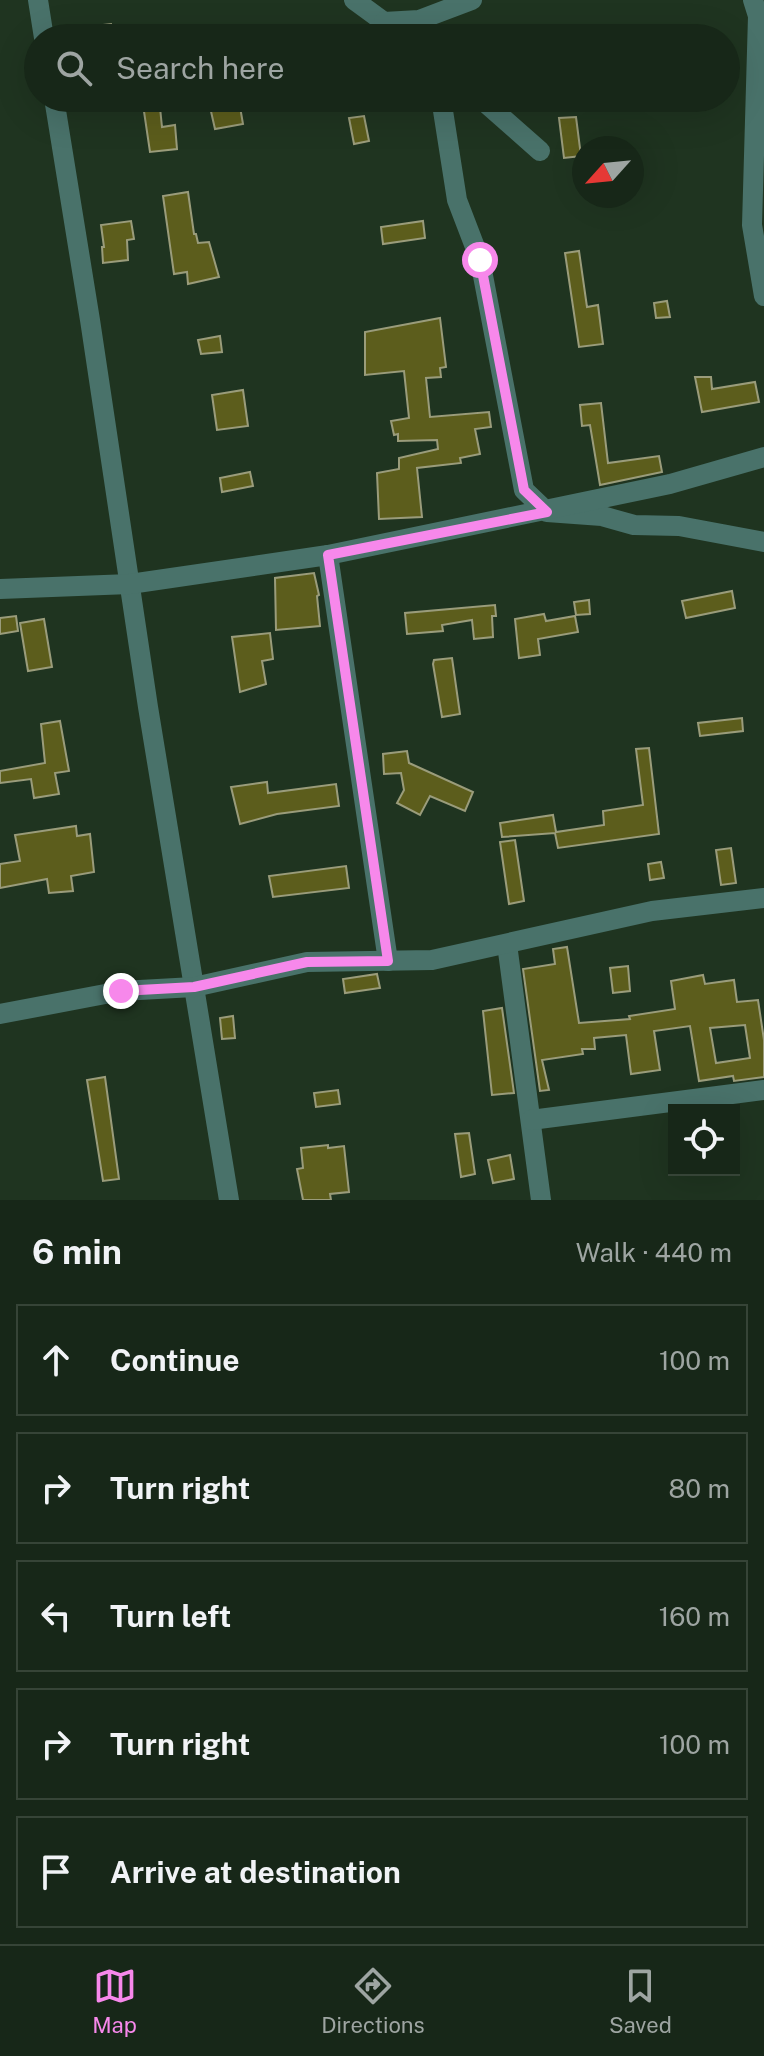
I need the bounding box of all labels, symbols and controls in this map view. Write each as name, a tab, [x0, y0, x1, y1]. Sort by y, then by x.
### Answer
search box	[24, 24, 740, 112]
icon: search	[52, 46, 96, 90]
text: Search here	[116, 50, 284, 86]
north arrow	[572, 136, 644, 208]
route start	[462, 242, 498, 278]
route end	[103, 973, 139, 1009]
map controls	[668, 1104, 740, 1176]
button: locate	[668, 1104, 740, 1176]
text: 6 min	[32, 1232, 122, 1272]
text: Walk · 440 m	[576, 1237, 732, 1268]
icon: ahead	[34, 1338, 78, 1382]
text: Continue	[110, 1342, 240, 1378]
text: 100 m	[659, 1345, 730, 1376]
icon: right	[34, 1466, 78, 1510]
text: Turn right	[110, 1470, 250, 1506]
text: 80 m	[669, 1473, 730, 1504]
icon: left	[34, 1594, 78, 1638]
text: Turn left	[110, 1598, 231, 1634]
text: 160 m	[659, 1601, 730, 1632]
icon: right	[34, 1722, 78, 1766]
text: Turn right	[110, 1726, 250, 1762]
text: 100 m	[659, 1729, 730, 1760]
icon: arrive	[34, 1850, 78, 1894]
text: Arrive at destination	[110, 1854, 401, 1890]
tab: Map	[92, 1964, 137, 2038]
tab: Directions	[321, 1964, 425, 2038]
tab: Saved	[609, 1964, 672, 2038]

